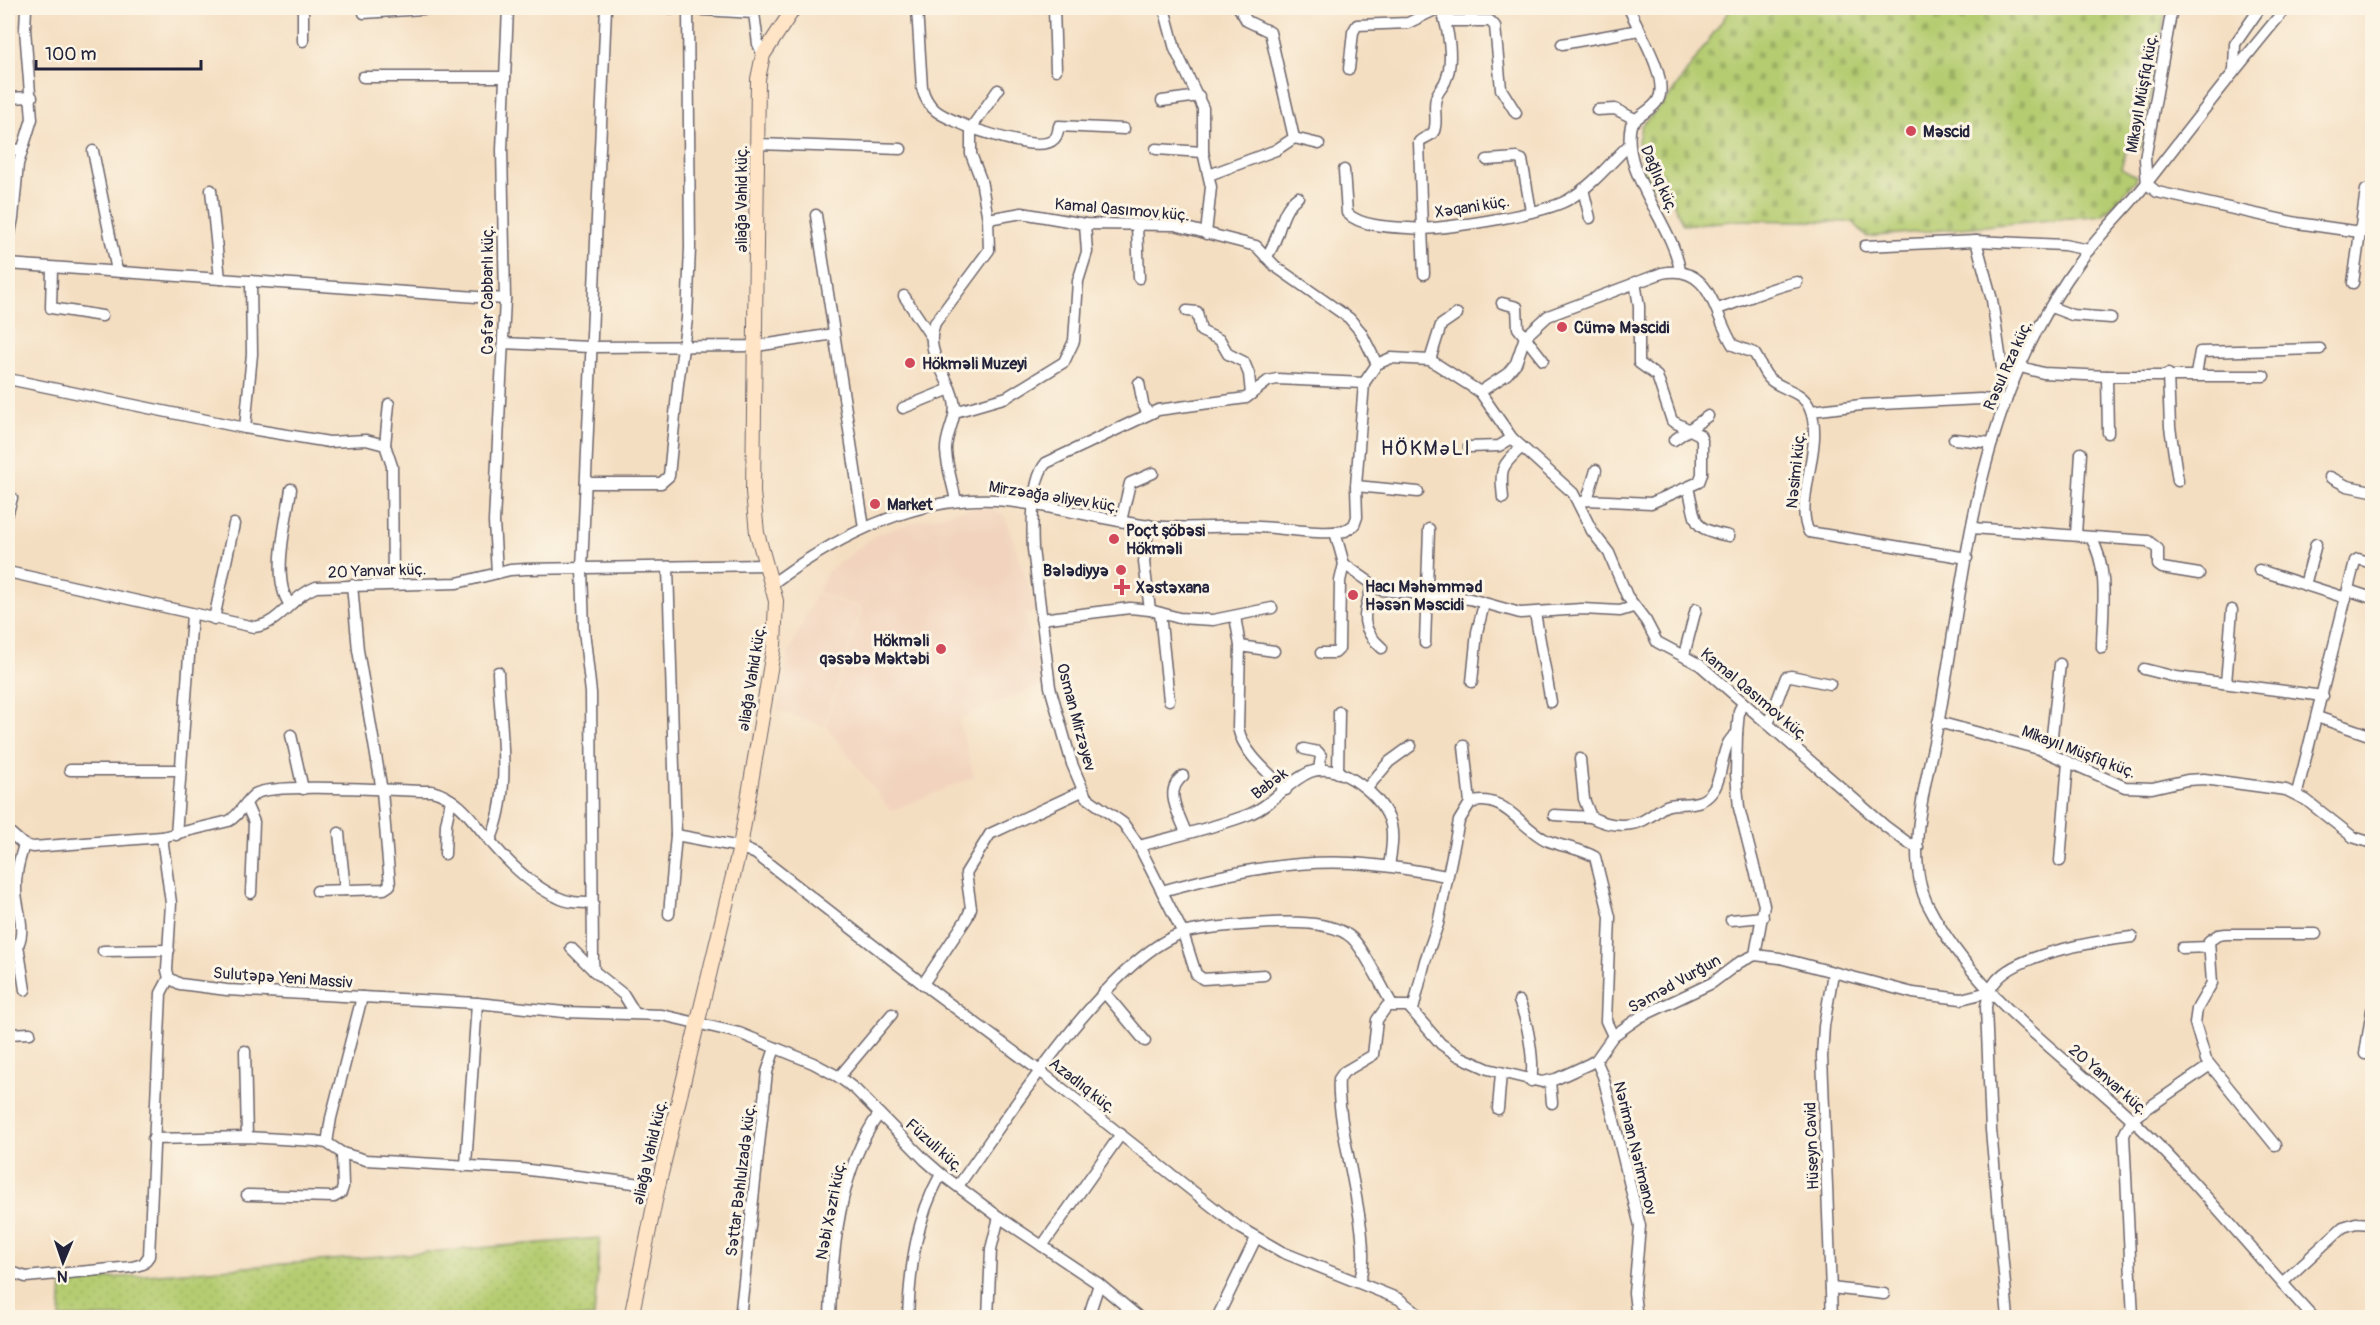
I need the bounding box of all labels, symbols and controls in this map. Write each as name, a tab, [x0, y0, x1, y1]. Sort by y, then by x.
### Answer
street label: Mikayıl Müşfiq küç.	[2122, 32, 2162, 154]
scale bar	[36, 33, 201, 71]
text: 100 m	[45, 43, 97, 66]
place label: Məscid	[1923, 122, 1970, 142]
marker: Məscid	[1904, 124, 1918, 138]
street label: Dağlıq küç.	[1636, 142, 1682, 216]
street label: Əliağa Vahid küç.	[732, 145, 752, 253]
street label: Xəqani küç.	[1433, 191, 1511, 223]
street label: Kamal Qasımov küç.	[1054, 194, 1190, 226]
street label: Cəfər Cabbarlı küç.	[478, 225, 498, 355]
street label: Rəsul Rza küç.	[1979, 317, 2037, 413]
place label: Cümə Məscidi	[1574, 318, 1670, 338]
marker: Cümə Məscidi	[1555, 320, 1569, 334]
place label: Hökməli Muzeyi	[922, 354, 1027, 374]
marker: Hökməli Muzeyi	[903, 356, 917, 370]
street label: Nəsimi küç.	[1782, 431, 1810, 510]
district label: HÖKMƏLI	[1381, 436, 1471, 461]
street label: Mirzəağa Əliyev küç.	[987, 477, 1121, 517]
place label: Market	[887, 495, 933, 515]
marker: Market	[868, 497, 882, 511]
place label: Poçt şöbəsi Hökməli	[1126, 521, 1205, 559]
marker: Poçt şöbəsi Hökməli	[1107, 532, 1121, 546]
street label: 20 Yanvar küç.	[327, 559, 427, 583]
place label: Bələdiyyə	[1043, 561, 1109, 581]
marker: Bələdiyyə	[1114, 563, 1128, 577]
place label: Hacı Məhəmməd Həsən Məscidi	[1365, 577, 1483, 615]
marker: Xəstəxana	[1113, 578, 1131, 596]
place label: Xəstəxana	[1136, 578, 1210, 598]
marker: Hacı Məhəmməd Həsən Məscidi	[1346, 588, 1360, 602]
street label: Əliağa Vahid küç.	[734, 623, 770, 733]
place label: Hökməli qəsəbə Məktəbi	[820, 631, 929, 669]
marker: Hökməli qəsəbə Məktəbi	[934, 642, 948, 656]
street label: Kamal Qasımov küç.	[1696, 644, 1812, 746]
street label: Osman Mirzəyev	[1052, 661, 1100, 773]
street label: Mikayıl Müşfiq küç.	[2019, 721, 2139, 783]
street label: Babək	[1247, 763, 1292, 804]
street label: Səməd Vurğun	[1625, 950, 1724, 1018]
street label: Sulutəpə Yeni Massiv	[212, 963, 354, 993]
street label: 20 Yanvar küç.	[2065, 1040, 2152, 1120]
street label: Azadlıq küç.	[1045, 1053, 1120, 1118]
street label: Nəriman Nərimanov	[1609, 1079, 1661, 1217]
street label: Əliağa Vahid küç.	[628, 1098, 672, 1207]
street label: Hüseyn Cavid	[1800, 1102, 1824, 1190]
street label: Səttar Bəhlulzadə küç.	[722, 1103, 760, 1258]
street label: Füzuli küç.	[901, 1114, 967, 1177]
street label: Nəbi Xəzri küç.	[812, 1159, 850, 1261]
north arrow	[33, 1232, 93, 1292]
text: N	[57, 1266, 68, 1286]

